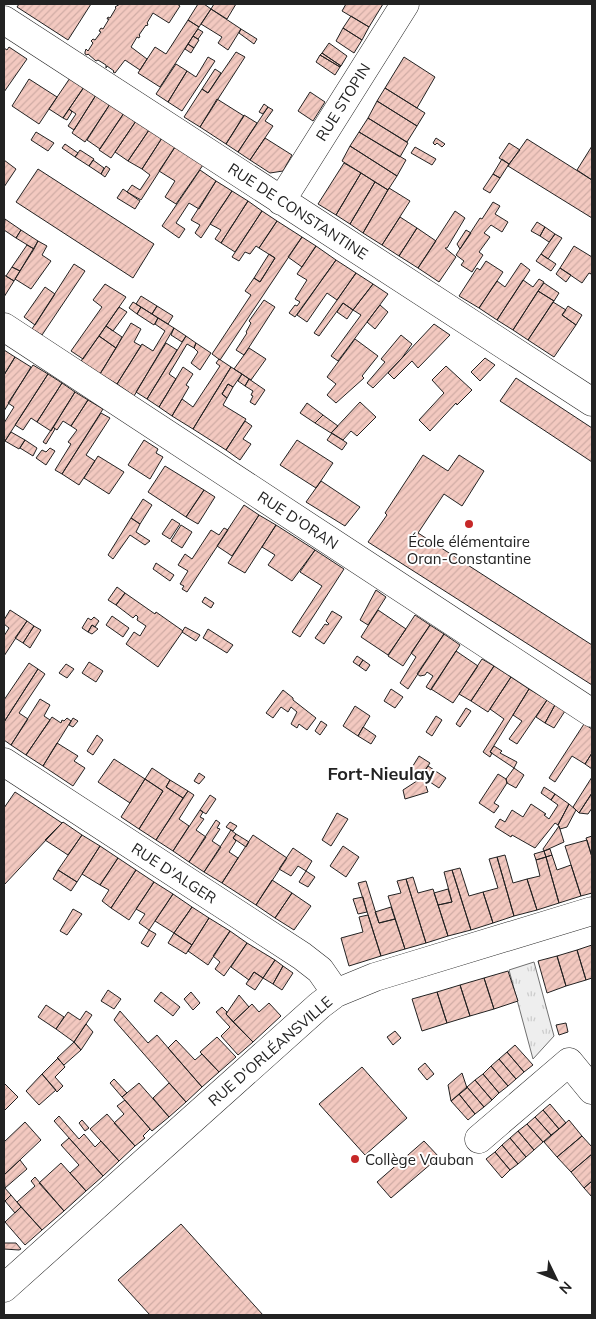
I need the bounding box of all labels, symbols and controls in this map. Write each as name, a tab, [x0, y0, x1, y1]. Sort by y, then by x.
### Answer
street label: RUE STOPIN	[312, 60, 374, 144]
street label: RUE DE CONSTANTINE	[224, 159, 372, 263]
street label: RUE D'ORAN	[254, 487, 342, 553]
marker: École élémentaire Oran-Constantine	[463, 518, 475, 530]
place label: École élémentaire Oran-Constantine	[407, 532, 531, 568]
district label: Fort-Nieulay	[327, 762, 435, 785]
street label: RUE D'ALGER	[128, 839, 220, 907]
street label: RUE D'ORLÉANSVILLE	[204, 992, 336, 1110]
place label: Collège Vauban	[365, 1150, 474, 1169]
marker: Collège Vauban	[349, 1153, 361, 1165]
north arrow	[531, 1254, 581, 1304]
text: N	[555, 1278, 576, 1298]

